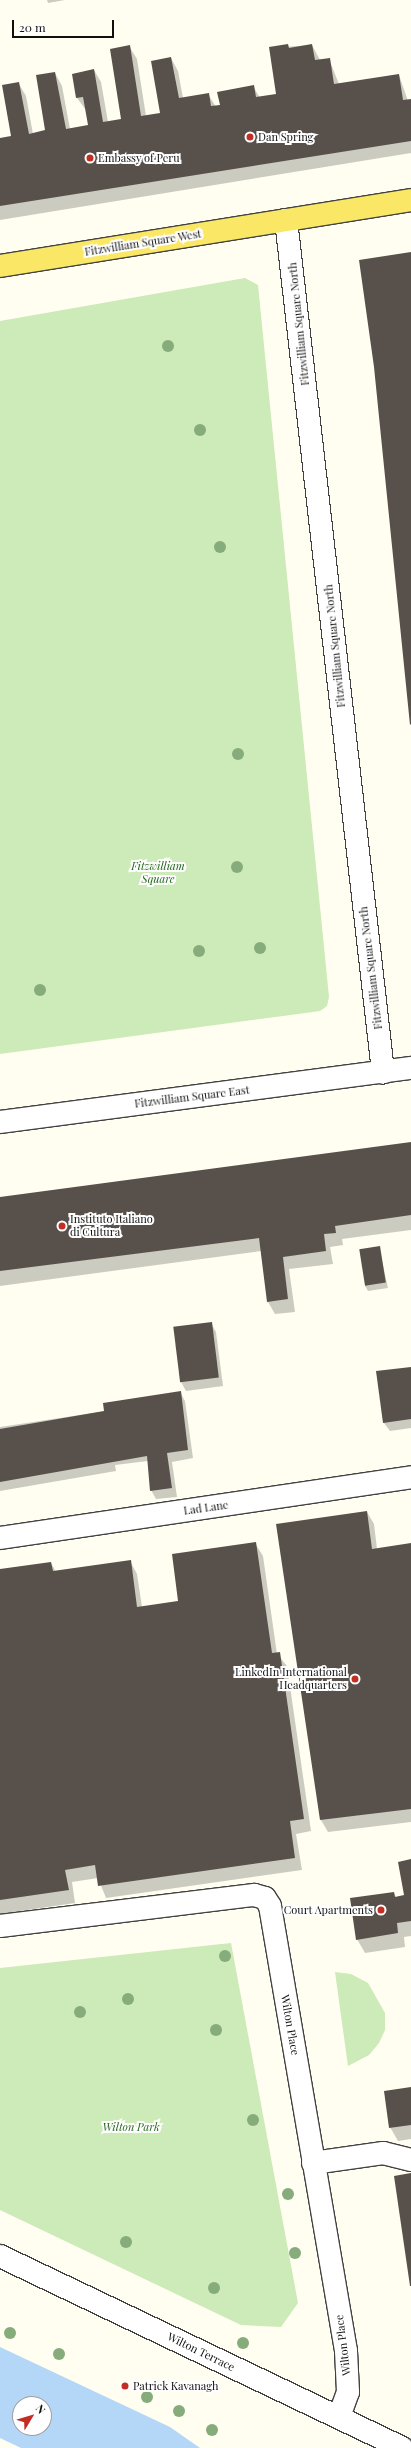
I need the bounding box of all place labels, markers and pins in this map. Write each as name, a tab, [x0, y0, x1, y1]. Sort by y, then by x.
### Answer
place label: Dan Spring	[258, 130, 313, 144]
marker: Dan Spring	[245, 132, 255, 142]
place label: Embassy of Peru	[98, 151, 180, 165]
marker: Embassy of Peru	[85, 153, 95, 163]
place label: Instituto Italiano di Cultura	[70, 1213, 153, 1239]
marker: Instituto Italiano di Cultura	[57, 1221, 67, 1231]
place label: LinkedIn International Headquarters	[235, 1666, 347, 1692]
marker: LinkedIn International Headquarters	[350, 1674, 360, 1684]
place label: Court Apartments	[283, 1903, 373, 1917]
marker: Court Apartments	[376, 1905, 386, 1915]
place label: Patrick Kavanagh	[133, 2379, 219, 2393]
marker: Patrick Kavanagh	[120, 2381, 130, 2391]

